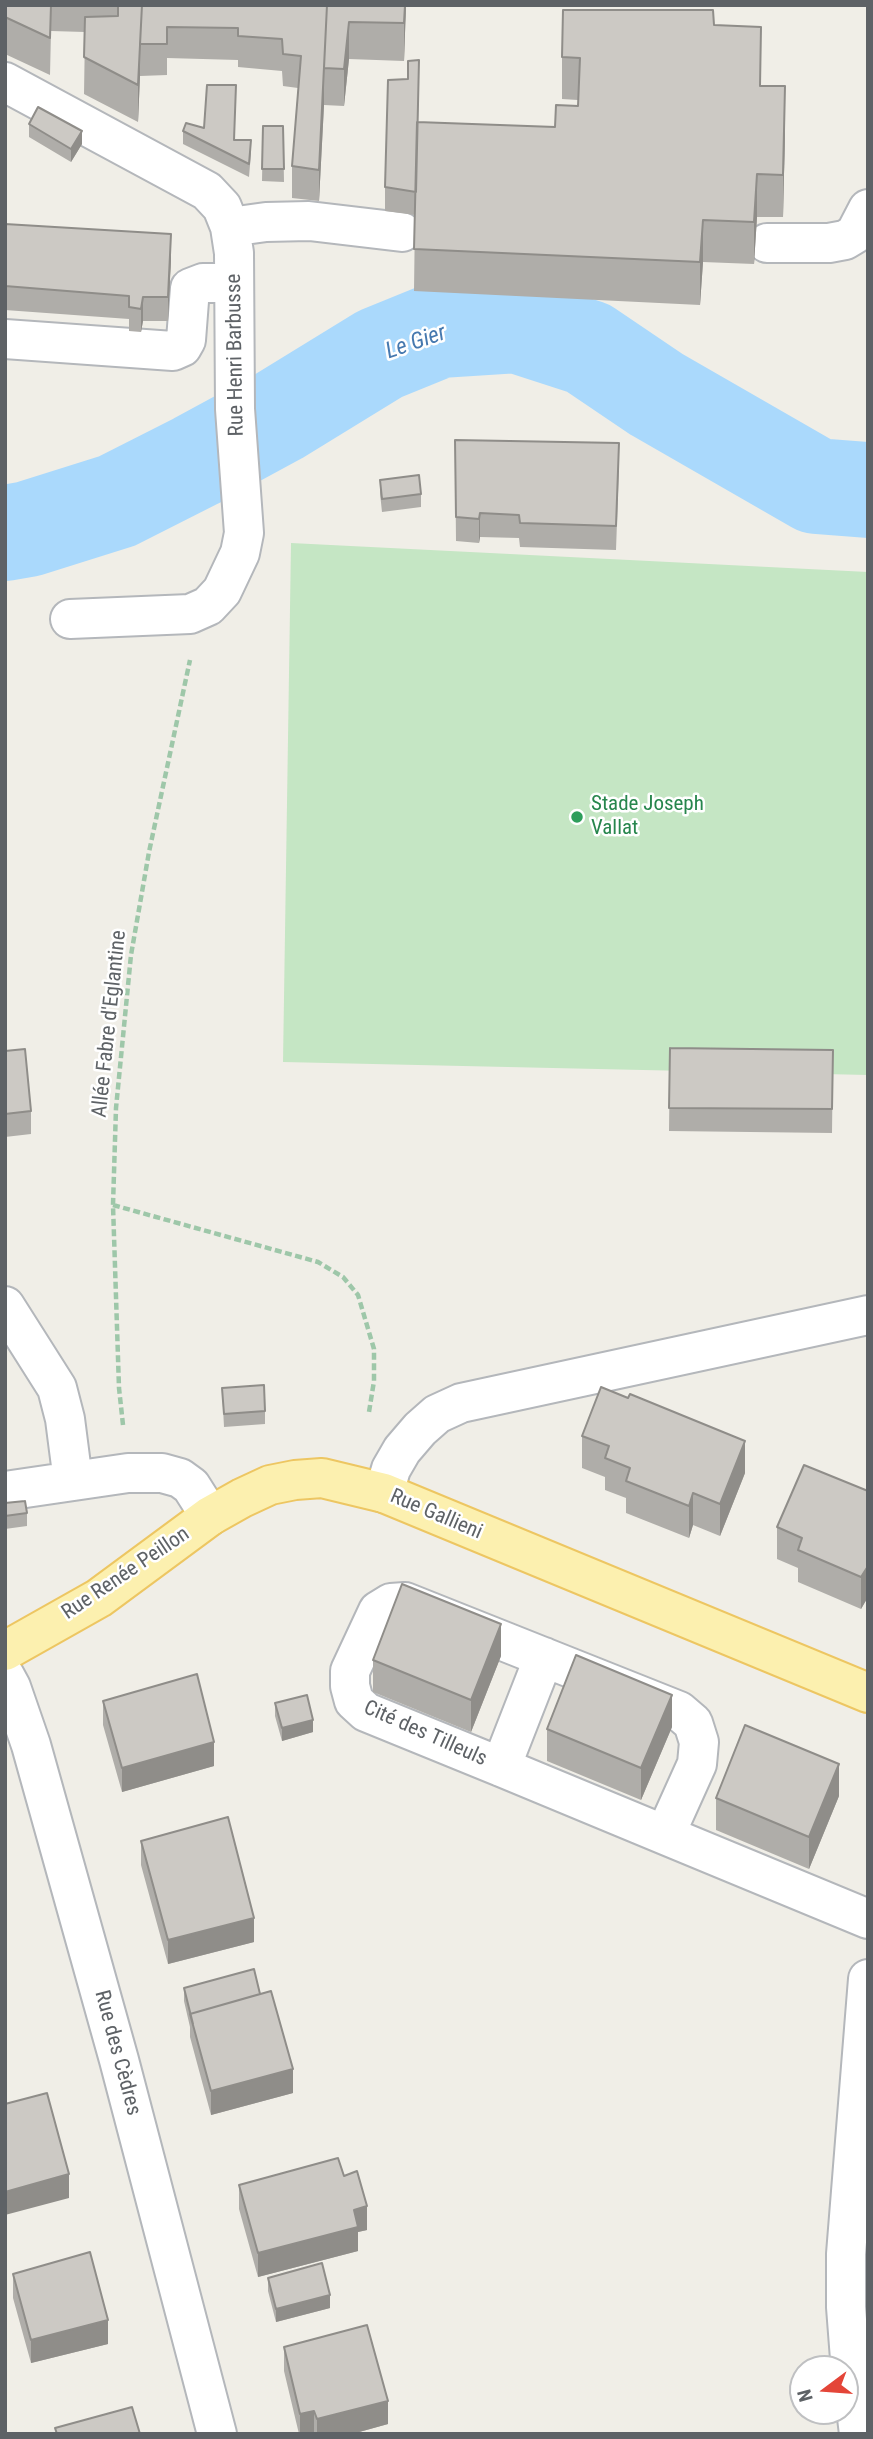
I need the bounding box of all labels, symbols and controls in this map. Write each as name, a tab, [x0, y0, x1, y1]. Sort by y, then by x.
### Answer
street label: Rue Henri Barbusse	[222, 274, 250, 436]
water label: Le Gier	[382, 320, 450, 366]
place label: Stade Joseph Vallat	[591, 792, 704, 842]
marker: Stade Joseph Vallat	[569, 809, 585, 825]
street label: Allée Fabre d'Eglantine	[88, 929, 132, 1119]
street label: Rue Gallieni	[386, 1484, 486, 1546]
street label: Rue Renée Peillon	[58, 1522, 194, 1626]
street label: Cité des Tilleuls	[360, 1696, 490, 1772]
street label: Rue des Cèdres	[88, 1988, 146, 2118]
north arrow	[789, 2355, 859, 2425]
text: N	[793, 2387, 818, 2404]

